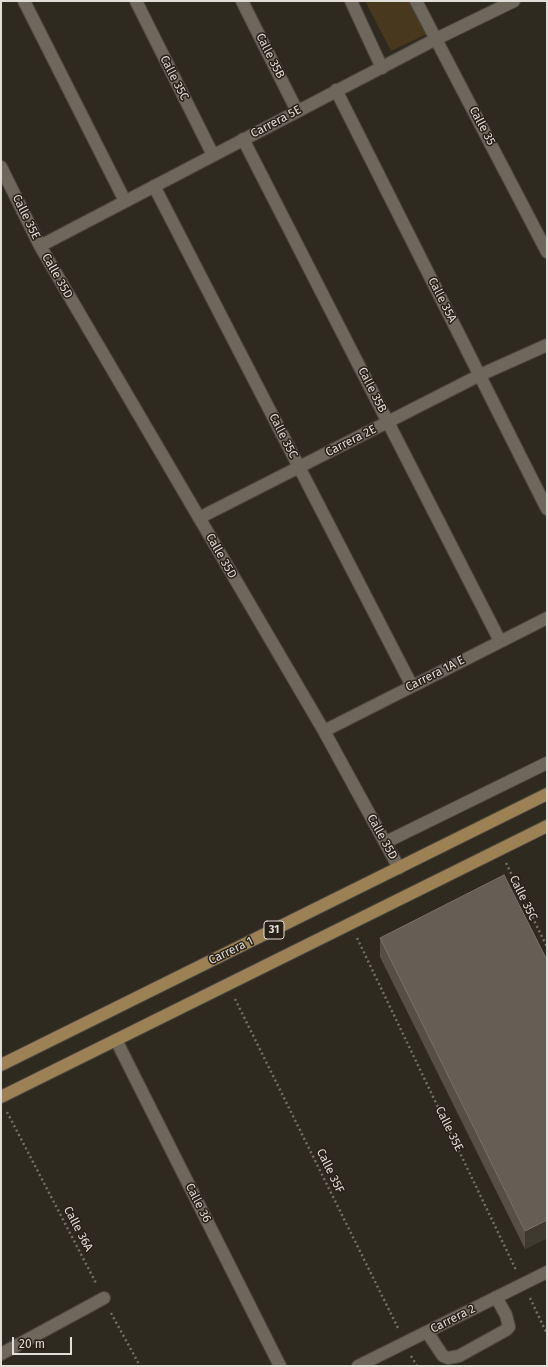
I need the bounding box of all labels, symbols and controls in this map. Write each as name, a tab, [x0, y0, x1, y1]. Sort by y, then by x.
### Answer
street label: Calle 35B	[252, 31, 288, 81]
street label: Calle 35C	[157, 53, 191, 103]
street label: Carrera 5E	[248, 103, 304, 141]
street label: Calle 35	[466, 104, 498, 148]
street label: Calle 35E	[9, 192, 43, 242]
street label: Calle 35D	[38, 251, 76, 301]
street label: Calle 35A	[425, 275, 459, 325]
street label: Calle 35B	[354, 365, 390, 415]
street label: Calle 35C	[266, 411, 300, 461]
street label: Carrera 2E	[323, 422, 379, 460]
street label: Calle 35D	[202, 531, 240, 581]
street label: Carrera 1A E	[403, 653, 467, 695]
street label: Calle 35D	[364, 812, 400, 862]
street label: Calle 35C	[506, 873, 540, 923]
road number: 31	[264, 921, 284, 939]
street label: Carrera 1	[206, 934, 256, 968]
street label: Calle 35E	[432, 1104, 466, 1154]
street label: Calle 35F	[313, 1146, 347, 1196]
street label: Calle 36	[182, 1181, 214, 1225]
street label: Calle 36A	[60, 1204, 96, 1254]
street label: Carrera 2	[428, 1302, 478, 1336]
scale bar	[14, 1329, 74, 1355]
text: 20 m	[19, 1337, 45, 1351]

